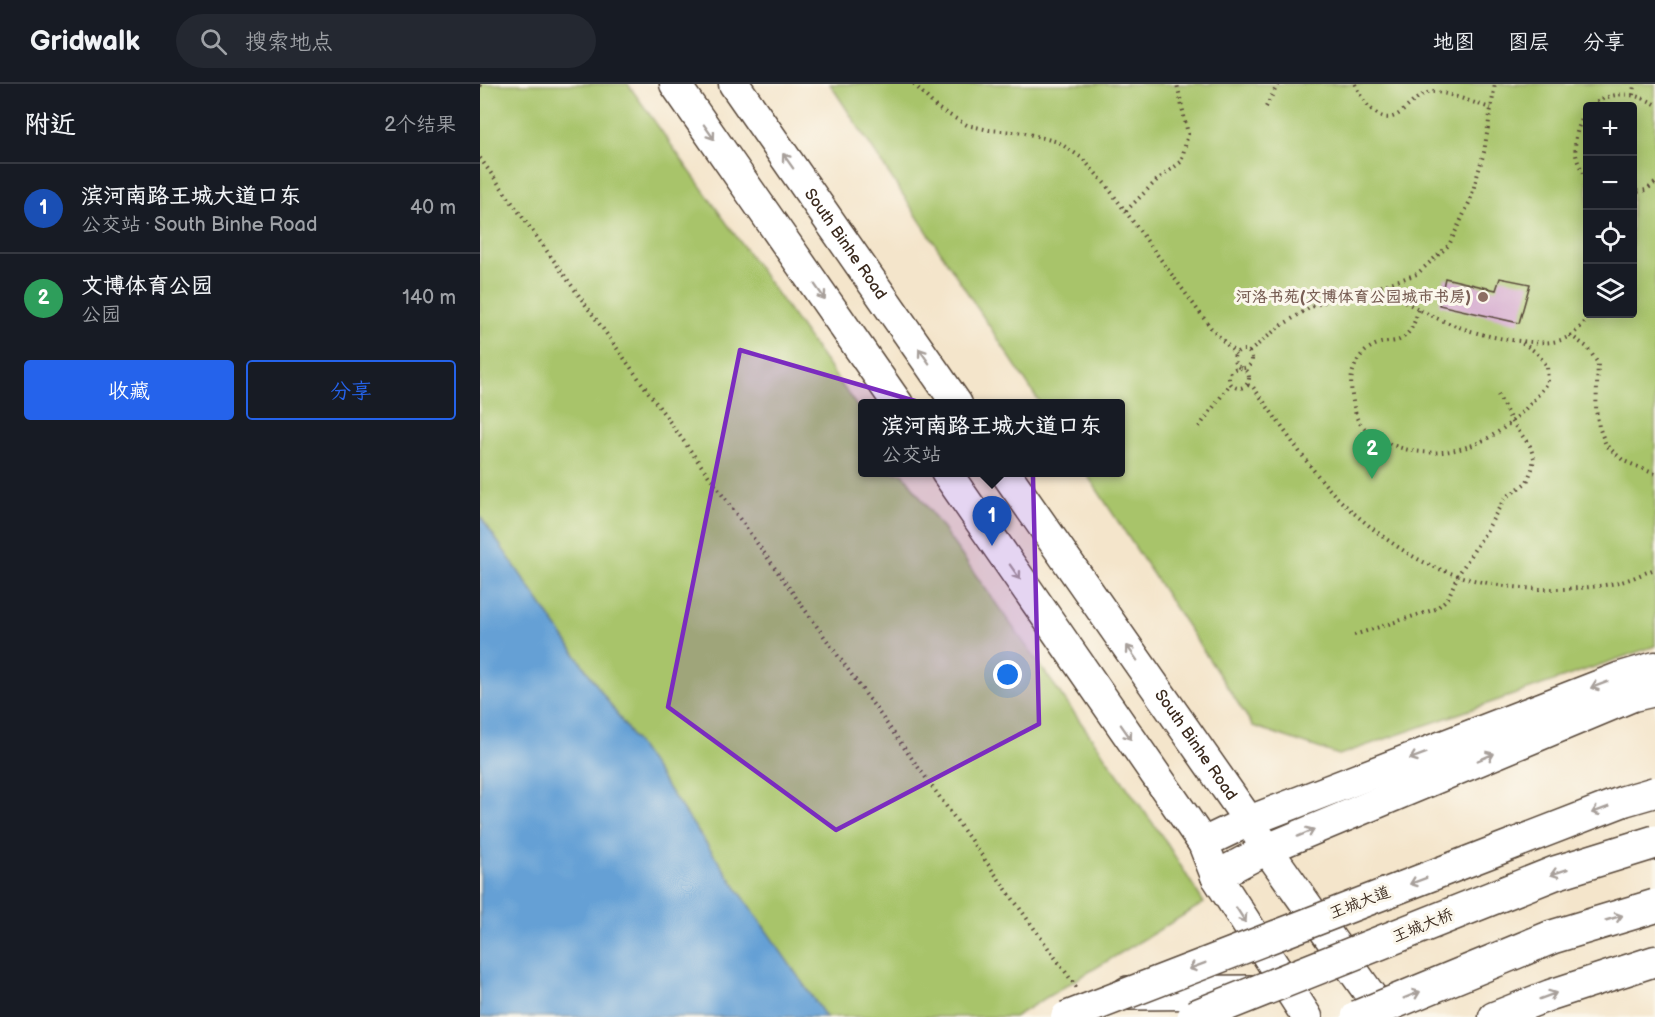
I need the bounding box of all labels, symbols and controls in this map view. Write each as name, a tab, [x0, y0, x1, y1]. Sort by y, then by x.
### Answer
search box	[176, 14, 596, 68]
text: Gridwalk	[30, 25, 140, 58]
icon: search	[197, 25, 230, 58]
text: 搜索地点	[245, 29, 333, 56]
text: 地图	[1433, 30, 1475, 55]
text: 图层	[1508, 30, 1550, 55]
text: 分享	[1583, 30, 1625, 55]
map controls	[1583, 102, 1637, 318]
button: +	[1583, 102, 1637, 156]
text: 附近	[24, 110, 76, 141]
text: 2个结果	[384, 113, 456, 137]
one-way arrow	[703, 123, 715, 140]
one-way arrow	[782, 154, 794, 170]
button: −	[1583, 156, 1637, 210]
text: 滨河南路王城大道口东	[81, 183, 301, 210]
street label: South Binhe Road	[800, 185, 891, 303]
text: 1	[39, 196, 48, 220]
text: 40 m	[410, 196, 456, 220]
button: locate	[1583, 210, 1637, 264]
text: 公交站 · South Binhe Road	[81, 213, 317, 237]
button: layers	[1583, 264, 1637, 318]
text: 文博体育公园	[81, 273, 213, 300]
one-way arrow	[814, 283, 826, 300]
text: 2	[38, 286, 49, 310]
text: 140 m	[402, 286, 456, 310]
place label: 河洛书苑(文博体育公园城市书房)	[1236, 288, 1471, 307]
marker: 河洛书苑(文博体育公园城市书房)	[1476, 290, 1490, 304]
text: 公园	[81, 303, 121, 327]
one-way arrow	[918, 348, 930, 364]
button: 收藏	[24, 360, 234, 420]
button: 分享	[246, 360, 456, 420]
popup	[858, 399, 1125, 477]
text: 滨河南路王城大道口东	[881, 413, 1102, 440]
pin: 2	[1352, 430, 1392, 479]
text: 公交站	[881, 443, 941, 467]
pin: 1	[972, 496, 1012, 546]
one-way arrow	[1009, 564, 1021, 580]
one-way arrow	[1126, 645, 1138, 661]
your location	[993, 660, 1022, 689]
one-way arrow	[1591, 680, 1609, 691]
street label: South Binhe Road	[1151, 686, 1241, 804]
one-way arrow	[1120, 724, 1132, 740]
one-way arrow	[1409, 751, 1428, 762]
one-way arrow	[1477, 751, 1495, 763]
one-way arrow	[1591, 806, 1609, 817]
one-way arrow	[1297, 827, 1315, 838]
one-way arrow	[1550, 867, 1569, 878]
one-way arrow	[1409, 876, 1427, 887]
street label: 王城大道	[1327, 883, 1393, 923]
street label: 王城大桥	[1390, 905, 1456, 947]
one-way arrow	[1234, 906, 1247, 923]
one-way arrow	[1604, 912, 1623, 924]
one-way arrow	[1188, 961, 1206, 972]
one-way arrow	[1402, 989, 1421, 1000]
one-way arrow	[1538, 989, 1557, 1000]

